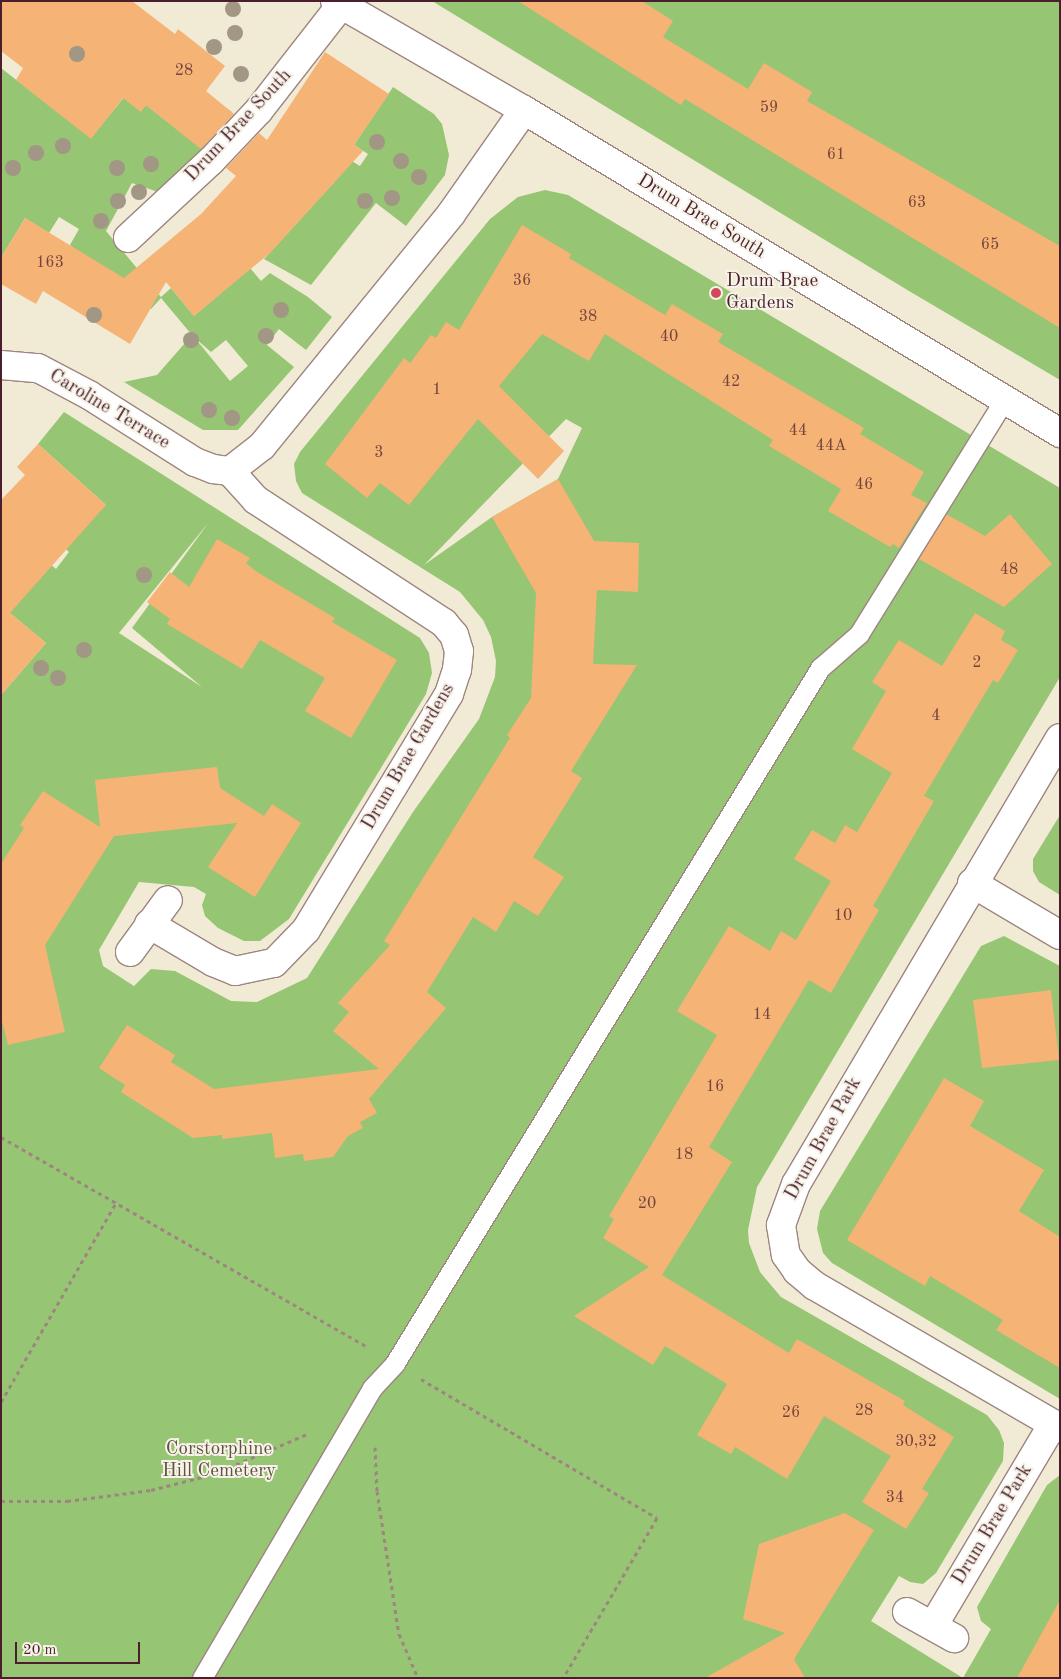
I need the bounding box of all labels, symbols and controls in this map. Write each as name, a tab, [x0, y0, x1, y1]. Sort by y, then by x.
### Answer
house number: 28	[175, 61, 193, 81]
street label: Drum Brae South	[181, 65, 297, 187]
house number: 59	[760, 98, 778, 118]
house number: 61	[827, 145, 845, 165]
street label: Drum Brae South	[633, 170, 769, 264]
house number: 63	[908, 193, 926, 213]
house number: 65	[981, 235, 999, 255]
house number: 163	[36, 253, 64, 273]
house number: 36	[513, 271, 531, 291]
place label: Drum Brae Gardens	[726, 271, 818, 315]
marker: Drum Brae Gardens	[710, 287, 722, 299]
house number: 38	[579, 307, 597, 327]
house number: 40	[660, 327, 678, 347]
street label: Caroline Terrace	[44, 365, 174, 455]
house number: 42	[722, 372, 740, 392]
house number: 1	[432, 380, 442, 400]
house number: 44	[789, 421, 807, 441]
house number: 44A	[816, 436, 846, 456]
house number: 3	[374, 443, 384, 463]
house number: 46	[855, 475, 873, 495]
house number: 48	[1000, 560, 1018, 580]
house number: 2	[972, 653, 982, 673]
street label: Drum Brae Gardens	[358, 680, 460, 834]
house number: 4	[931, 706, 941, 726]
house number: 10	[834, 906, 852, 926]
house number: 14	[753, 1005, 771, 1025]
street label: Drum Brae Park	[781, 1074, 867, 1204]
house number: 16	[706, 1077, 724, 1097]
house number: 18	[675, 1145, 693, 1165]
house number: 20	[638, 1194, 656, 1214]
house number: 28	[855, 1401, 873, 1421]
house number: 26	[782, 1403, 800, 1423]
house number: 30,32	[895, 1432, 937, 1452]
park label: Corstorphine Hill Cemetery	[162, 1439, 276, 1483]
street label: Drum Brae Park	[948, 1461, 1038, 1589]
house number: 34	[886, 1488, 904, 1508]
scale bar	[18, 1632, 142, 1664]
text: 20 m	[23, 1643, 57, 1658]

